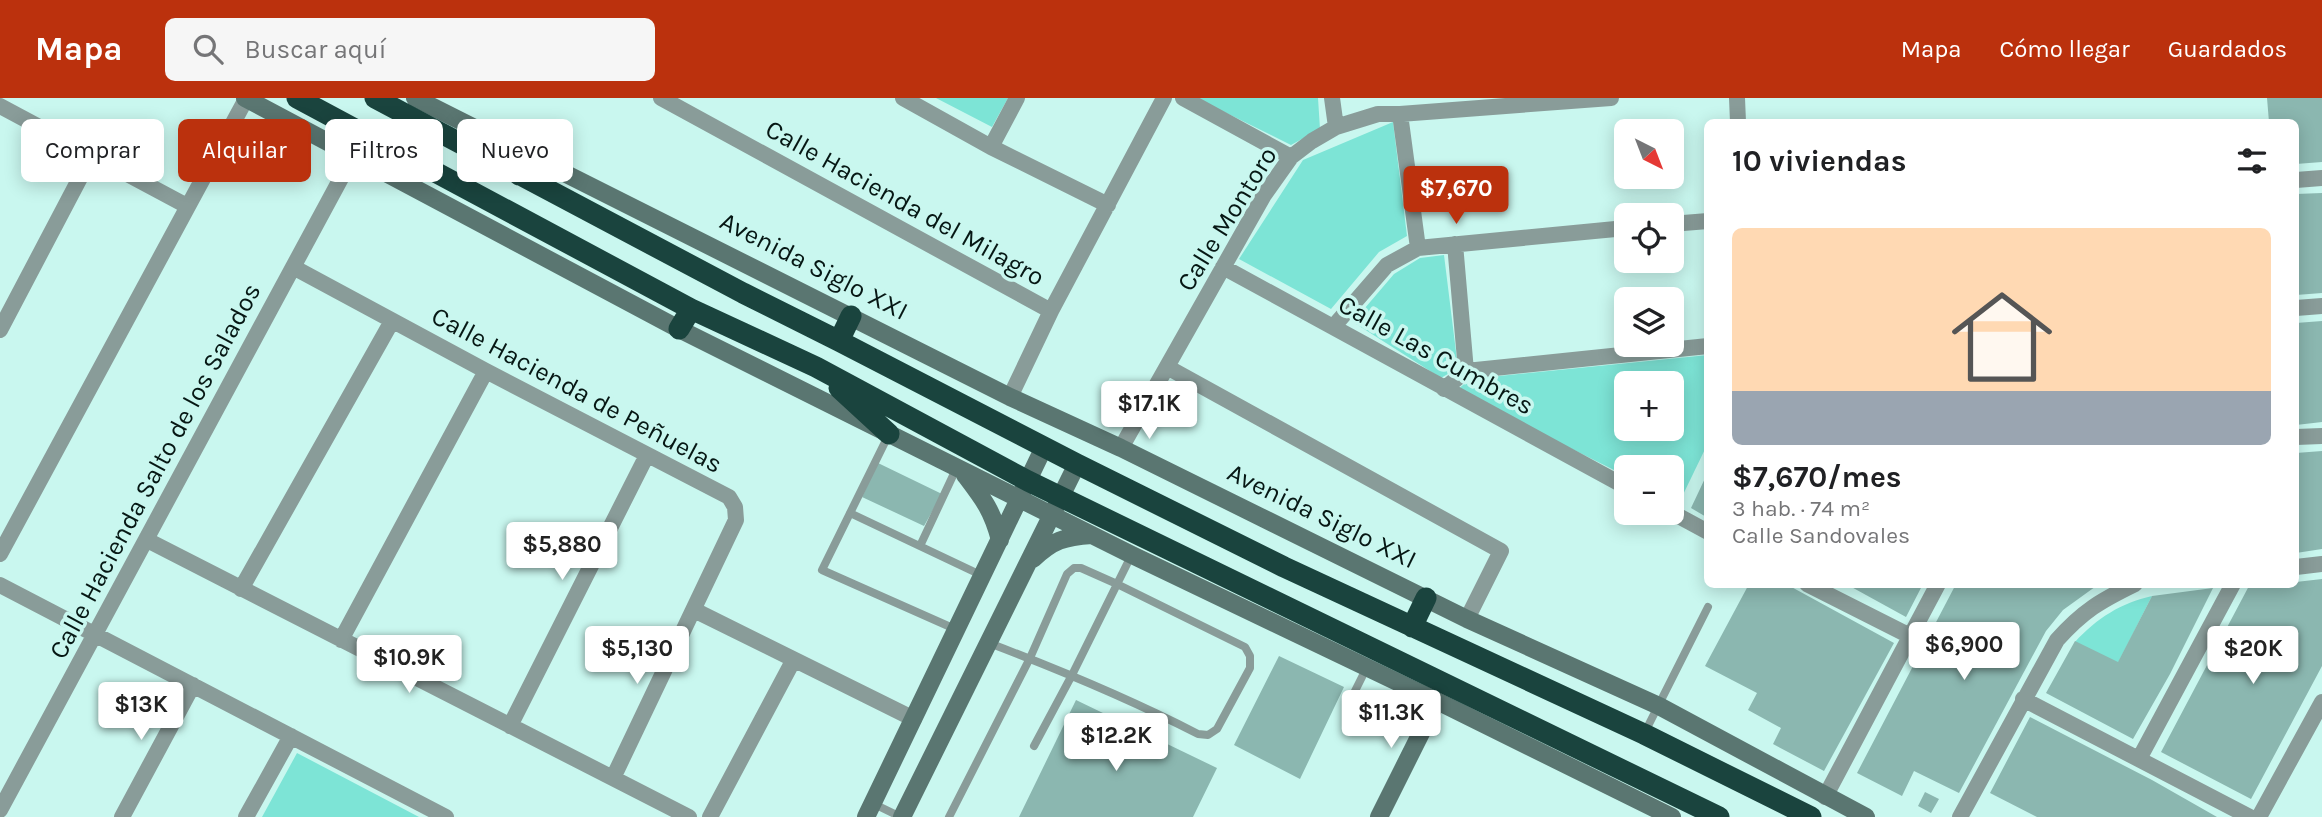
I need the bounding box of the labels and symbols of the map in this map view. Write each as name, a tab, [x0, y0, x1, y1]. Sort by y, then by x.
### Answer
street label: Calle Hacienda del Milagro	[760, 113, 1050, 293]
north arrow	[1614, 119, 1684, 189]
street label: Calle Montoro	[1170, 141, 1284, 297]
pin: $7,670	[1399, 166, 1513, 226]
street label: Avenida Siglo XXI	[715, 205, 913, 327]
street label: Calle Hacienda Salto de los Salados	[43, 278, 267, 664]
street label: Calle Las Cumbres	[1333, 288, 1539, 422]
street label: Calle Hacienda de Peñuelas	[426, 300, 728, 480]
pin: $17.1K	[1092, 382, 1206, 441]
street label: Avenida Siglo XXI	[1222, 457, 1422, 575]
pin: $5,880	[505, 522, 619, 582]
pin: $6,900	[1907, 622, 2021, 682]
pin: $5,130	[580, 626, 694, 686]
pin: $20K	[2212, 626, 2294, 686]
pin: $10.9K	[352, 636, 466, 695]
pin: $13K	[100, 682, 182, 742]
pin: $11.3K	[1334, 690, 1448, 750]
pin: $12.2K	[1059, 714, 1173, 773]

